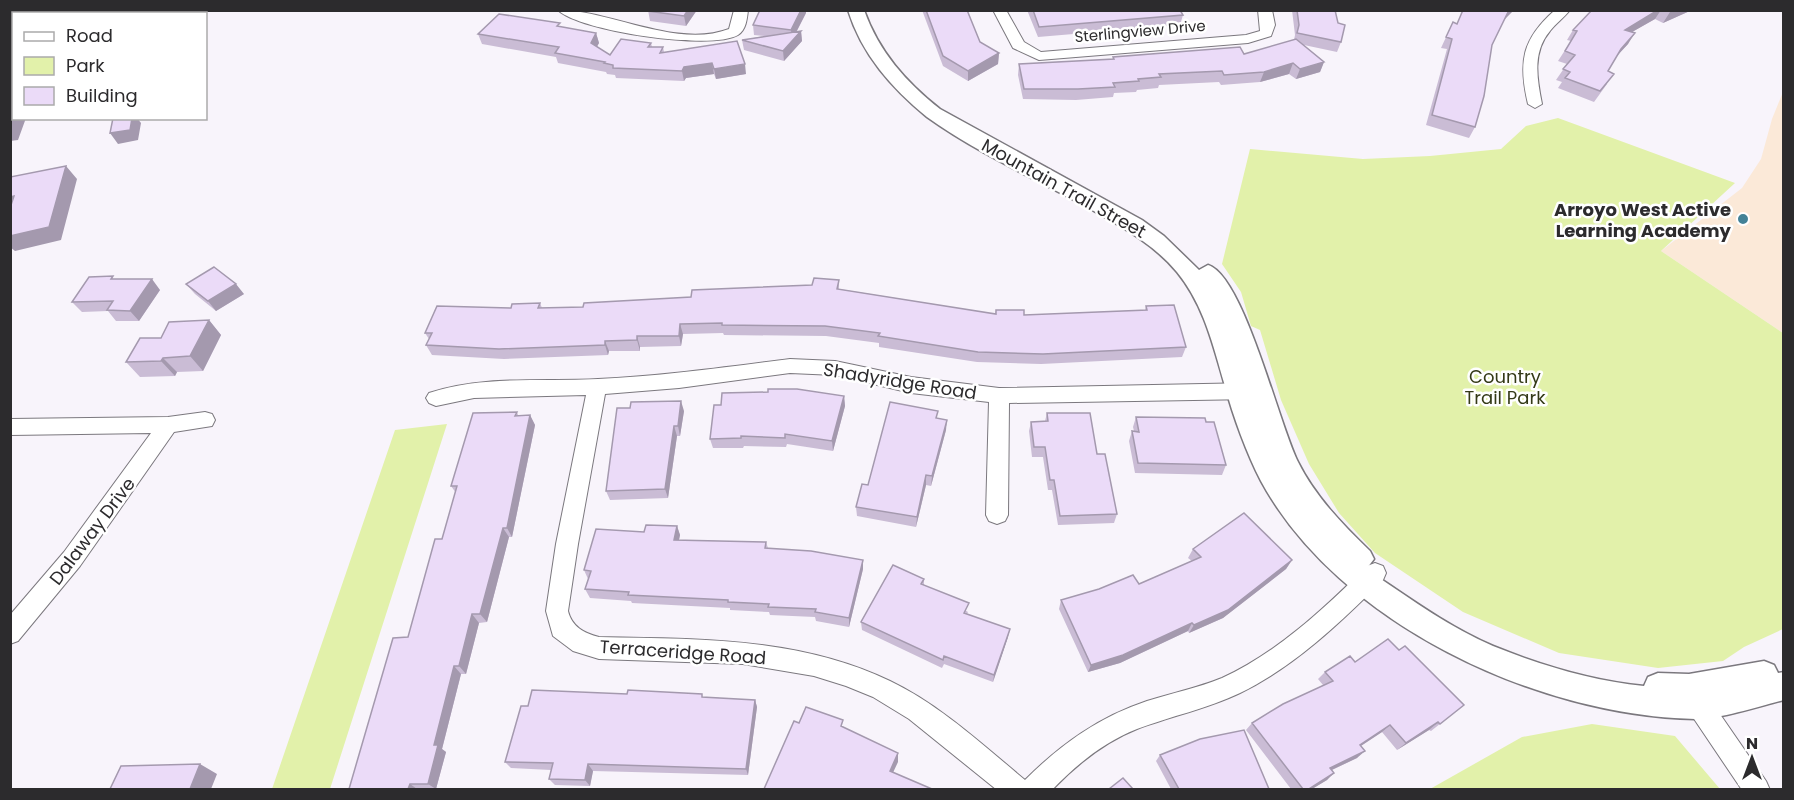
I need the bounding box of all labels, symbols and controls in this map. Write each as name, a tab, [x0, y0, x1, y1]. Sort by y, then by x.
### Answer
legend	[12, 12, 207, 120]
street label: Sterlingview Drive	[1074, 15, 1206, 47]
text: Road	[66, 23, 113, 48]
text: Park	[66, 53, 105, 78]
text: Building	[66, 83, 138, 108]
street label: Mountain Trail Street	[977, 132, 1151, 244]
place label: Arroyo West Active Learning Academy	[1554, 197, 1732, 243]
marker: Arroyo West Active Learning Academy	[1736, 212, 1750, 226]
street label: Shadyridge Road	[822, 357, 978, 405]
park label: Country Trail Park	[1465, 364, 1546, 410]
street label: Dalaway Drive	[43, 472, 141, 590]
street label: Terraceridge Road	[599, 634, 767, 670]
north arrow	[1722, 728, 1782, 788]
text: N	[1746, 732, 1758, 755]

